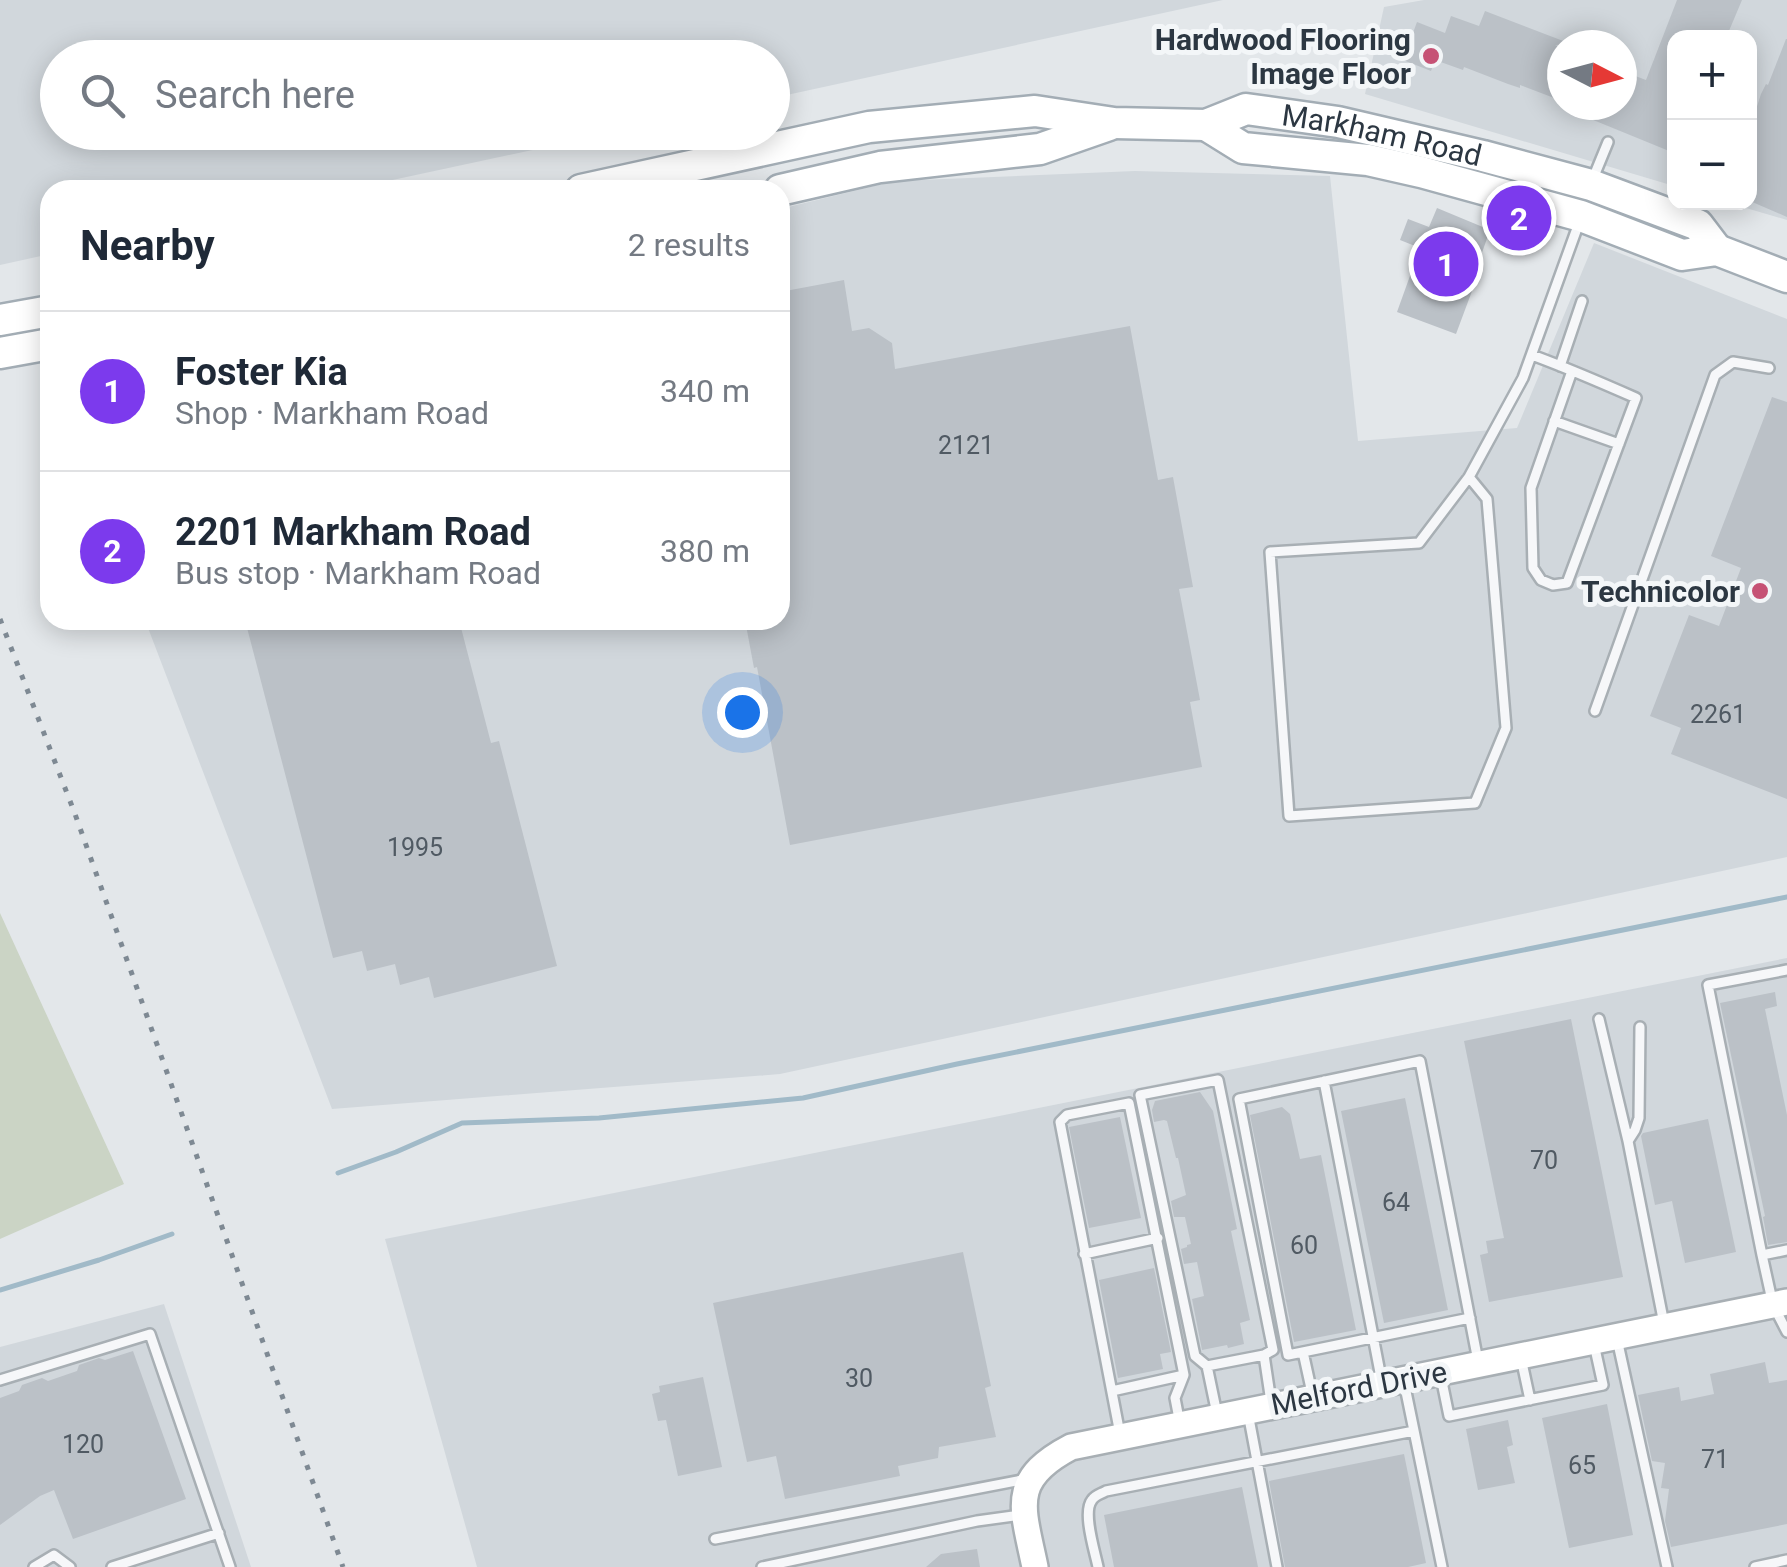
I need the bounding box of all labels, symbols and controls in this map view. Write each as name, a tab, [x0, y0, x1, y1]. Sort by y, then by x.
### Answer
place label: Hardwood Flooring Image Floor	[1155, 22, 1411, 91]
north arrow	[1547, 30, 1637, 120]
map controls	[1667, 30, 1757, 210]
button: +	[1667, 30, 1757, 120]
search box	[40, 40, 790, 150]
marker: Hardwood Flooring Image Floor	[1420, 45, 1442, 67]
icon: search	[75, 68, 130, 123]
text: Search here	[155, 73, 355, 117]
street label: Markham Road	[1280, 97, 1485, 173]
button: −	[1667, 120, 1757, 210]
pin: 2	[1486, 180, 1552, 256]
text: Nearby	[80, 221, 215, 270]
text: 2 results	[628, 226, 750, 264]
pin: 1	[1414, 226, 1478, 302]
text: Foster Kia	[175, 350, 348, 394]
text: 1	[103, 372, 122, 410]
text: 340 m	[660, 372, 750, 410]
text: Shop · Markham Road	[175, 394, 489, 432]
house number: 2121	[938, 431, 994, 460]
text: 2201 Markham Road	[175, 510, 531, 554]
text: 2	[103, 532, 122, 570]
text: 380 m	[660, 532, 750, 570]
text: Bus stop · Markham Road	[175, 554, 541, 592]
place label: Technicolor	[1581, 574, 1740, 609]
marker: Technicolor	[1749, 580, 1771, 602]
your location	[717, 687, 768, 738]
house number: 2261	[1690, 700, 1746, 729]
house number: 1995	[387, 833, 443, 862]
house number: 70	[1530, 1146, 1558, 1175]
house number: 64	[1382, 1188, 1410, 1217]
house number: 60	[1290, 1231, 1318, 1260]
street label: Melford Drive	[1268, 1354, 1450, 1422]
house number: 30	[845, 1364, 873, 1393]
house number: 120	[62, 1430, 104, 1459]
house number: 71	[1701, 1445, 1729, 1474]
house number: 65	[1568, 1451, 1596, 1480]

